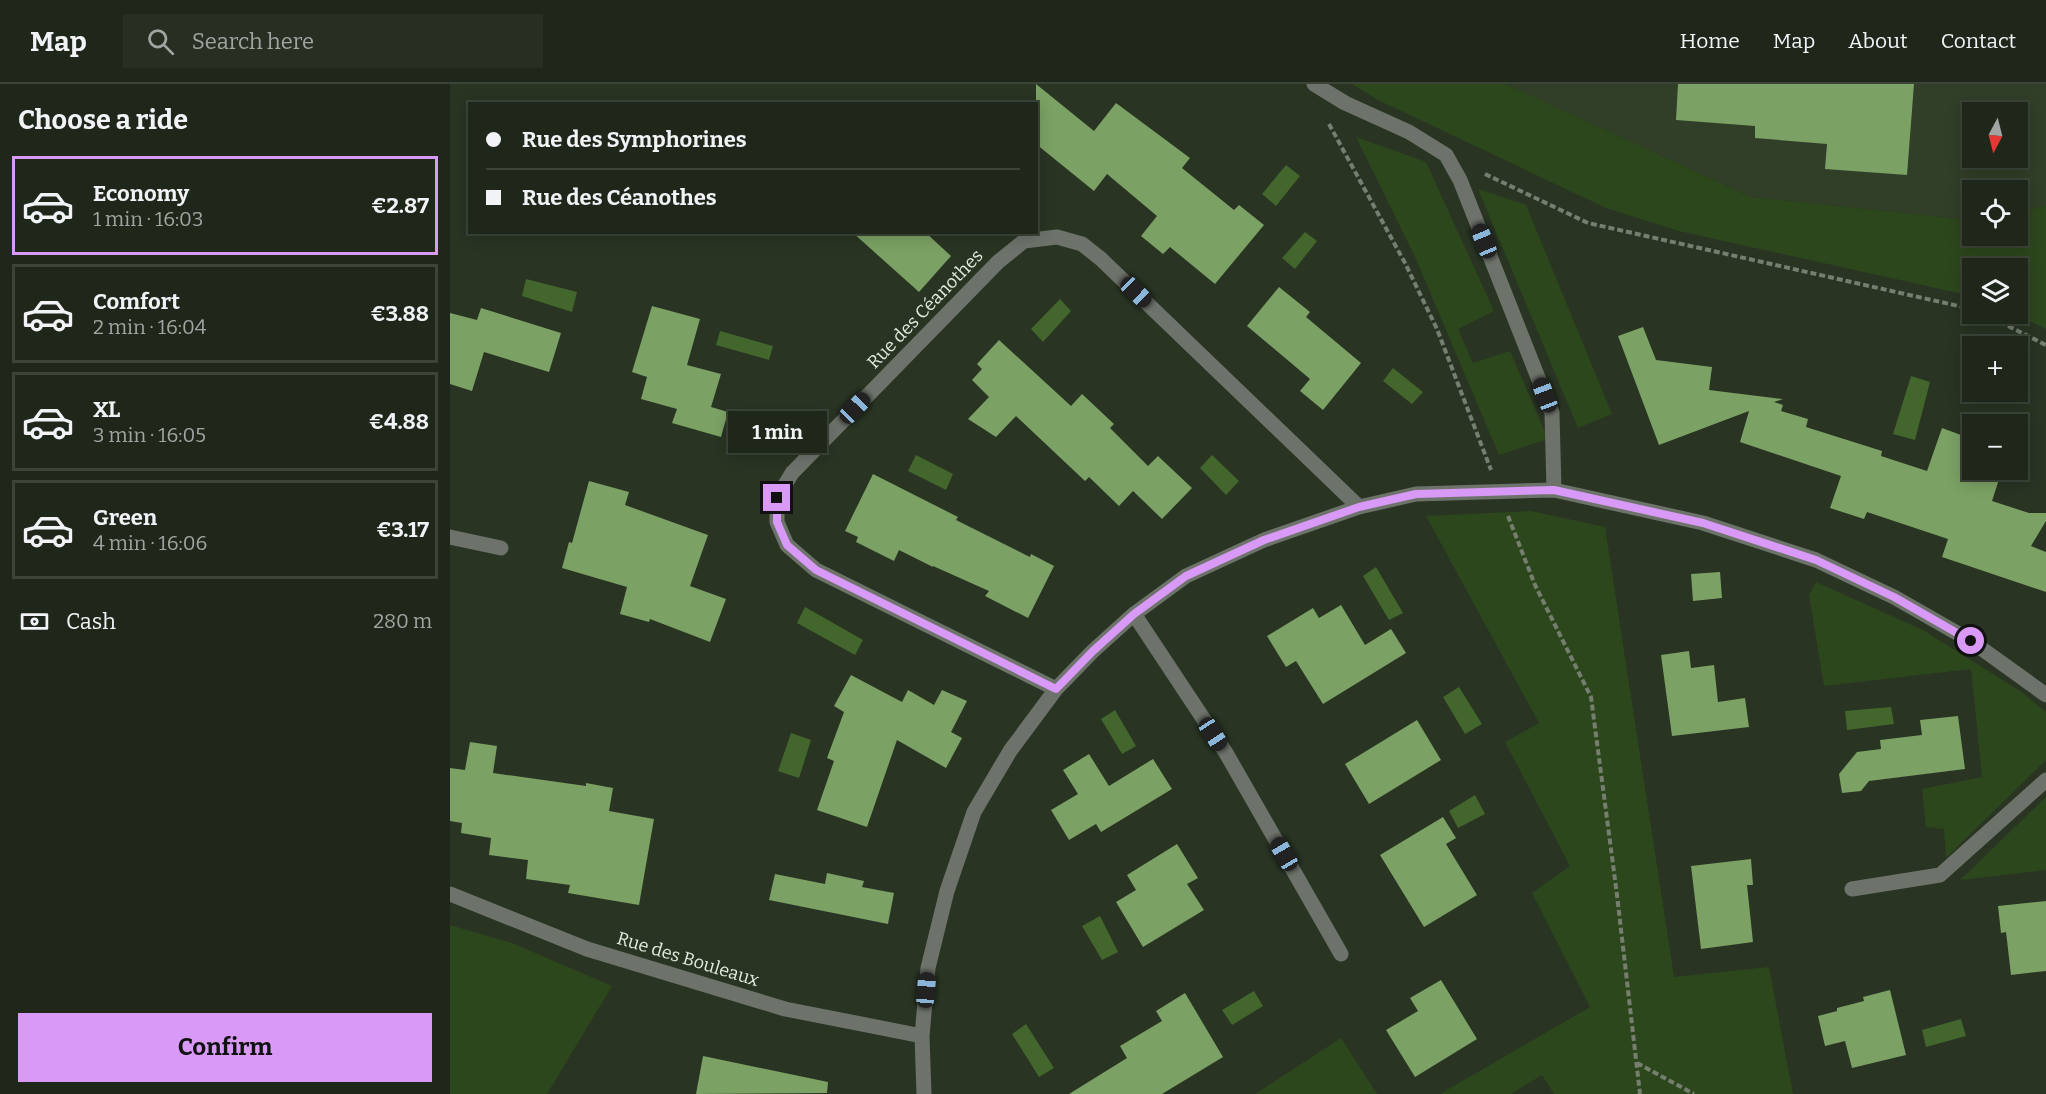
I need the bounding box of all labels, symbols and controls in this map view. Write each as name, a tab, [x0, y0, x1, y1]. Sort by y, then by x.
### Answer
search box	[123, 14, 543, 68]
text: Map	[30, 25, 87, 58]
icon: search	[144, 25, 177, 58]
text: Search here	[192, 28, 314, 55]
text: Home	[1680, 28, 1740, 54]
text: Map	[1773, 28, 1815, 54]
text: About	[1848, 28, 1908, 54]
text: Contact	[1941, 28, 2016, 54]
north arrow	[1962, 102, 2028, 168]
map controls	[1962, 102, 2028, 480]
text: Choose a ride	[18, 104, 188, 136]
text: Rue des Symphorines	[522, 126, 747, 153]
icon: car	[21, 179, 75, 233]
text: Economy	[93, 180, 189, 207]
button: locate	[1962, 180, 2028, 246]
text: Rue des Céanothes	[522, 184, 717, 211]
text: €2.87	[371, 192, 429, 219]
text: 1 min · 16:03	[93, 207, 203, 231]
car	[1469, 221, 1499, 261]
street label: Rue des Céanothes	[862, 245, 988, 373]
button: layers	[1962, 258, 2028, 324]
car	[1117, 273, 1155, 311]
icon: car	[21, 287, 75, 341]
text: Comfort	[93, 288, 180, 315]
text: €3.88	[370, 300, 429, 327]
text: 2 min · 16:04	[93, 315, 206, 339]
button: +	[1962, 336, 2028, 402]
car	[1530, 375, 1560, 415]
car	[836, 389, 874, 427]
icon: car	[21, 395, 75, 449]
text: XL	[93, 396, 120, 423]
text: €4.88	[369, 408, 429, 435]
callout: 1 min	[728, 411, 826, 453]
button: −	[1962, 414, 2028, 480]
text: 1 min	[752, 420, 803, 444]
text: 3 min · 16:05	[93, 423, 206, 447]
route end	[763, 484, 790, 511]
icon: car	[21, 503, 75, 557]
text: Green	[93, 504, 157, 531]
text: €3.17	[376, 516, 429, 543]
text: 4 min · 16:06	[93, 531, 207, 555]
icon: cash	[18, 605, 51, 638]
text: Cash	[66, 608, 116, 635]
text: 280 m	[373, 609, 432, 633]
route start	[1957, 627, 1984, 654]
car	[1196, 714, 1230, 754]
car	[1267, 834, 1301, 874]
street label: Rue des Bouleaux	[614, 927, 762, 991]
car	[915, 971, 937, 1009]
button: Confirm	[18, 1013, 432, 1082]

